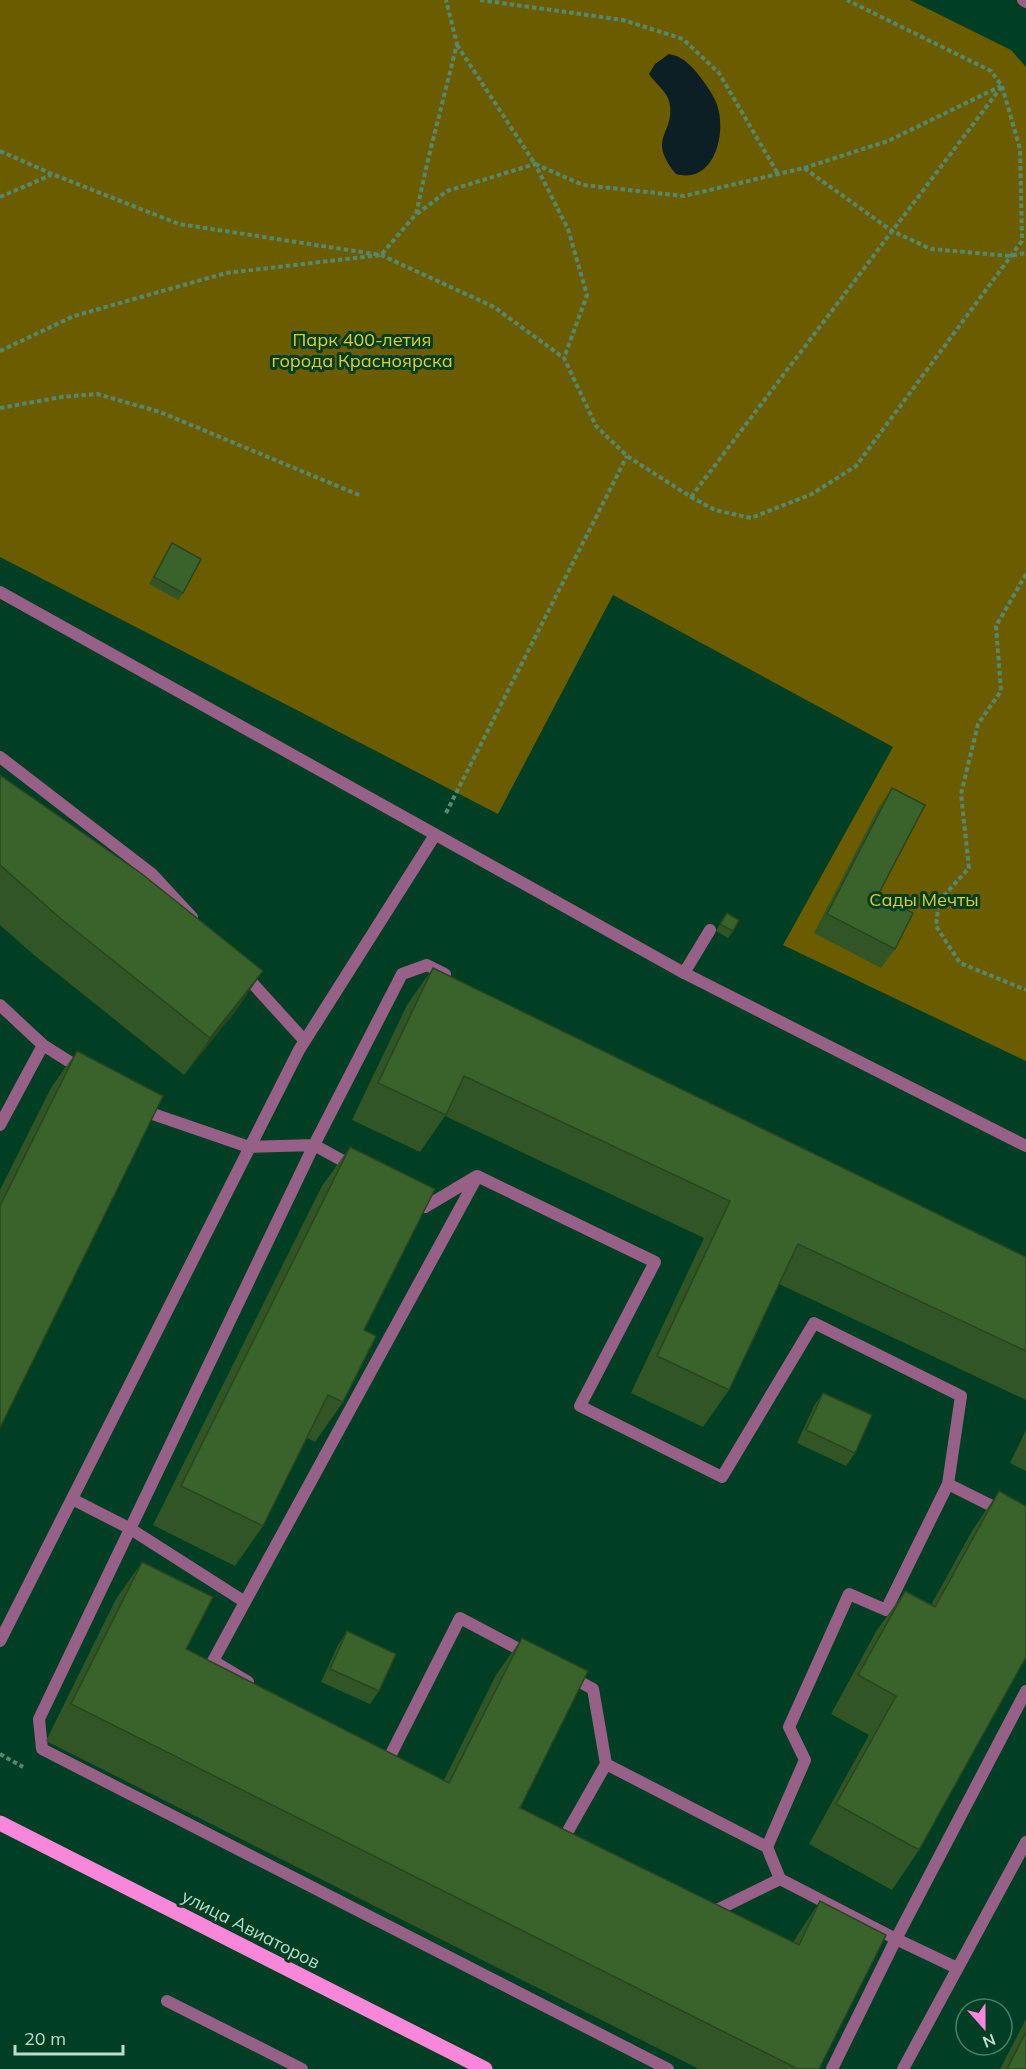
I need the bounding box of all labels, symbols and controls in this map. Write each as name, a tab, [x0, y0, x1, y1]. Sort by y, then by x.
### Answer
park label: Парк 400-летия города Красноярска	[271, 328, 453, 372]
park label: Сады Мечты	[869, 888, 979, 911]
street label: улица Авиаторов	[178, 1884, 324, 1974]
north arrow	[954, 1997, 1014, 2057]
scale bar	[15, 2018, 123, 2056]
text: 20 m	[24, 2027, 66, 2050]
text: N	[980, 2030, 999, 2053]

